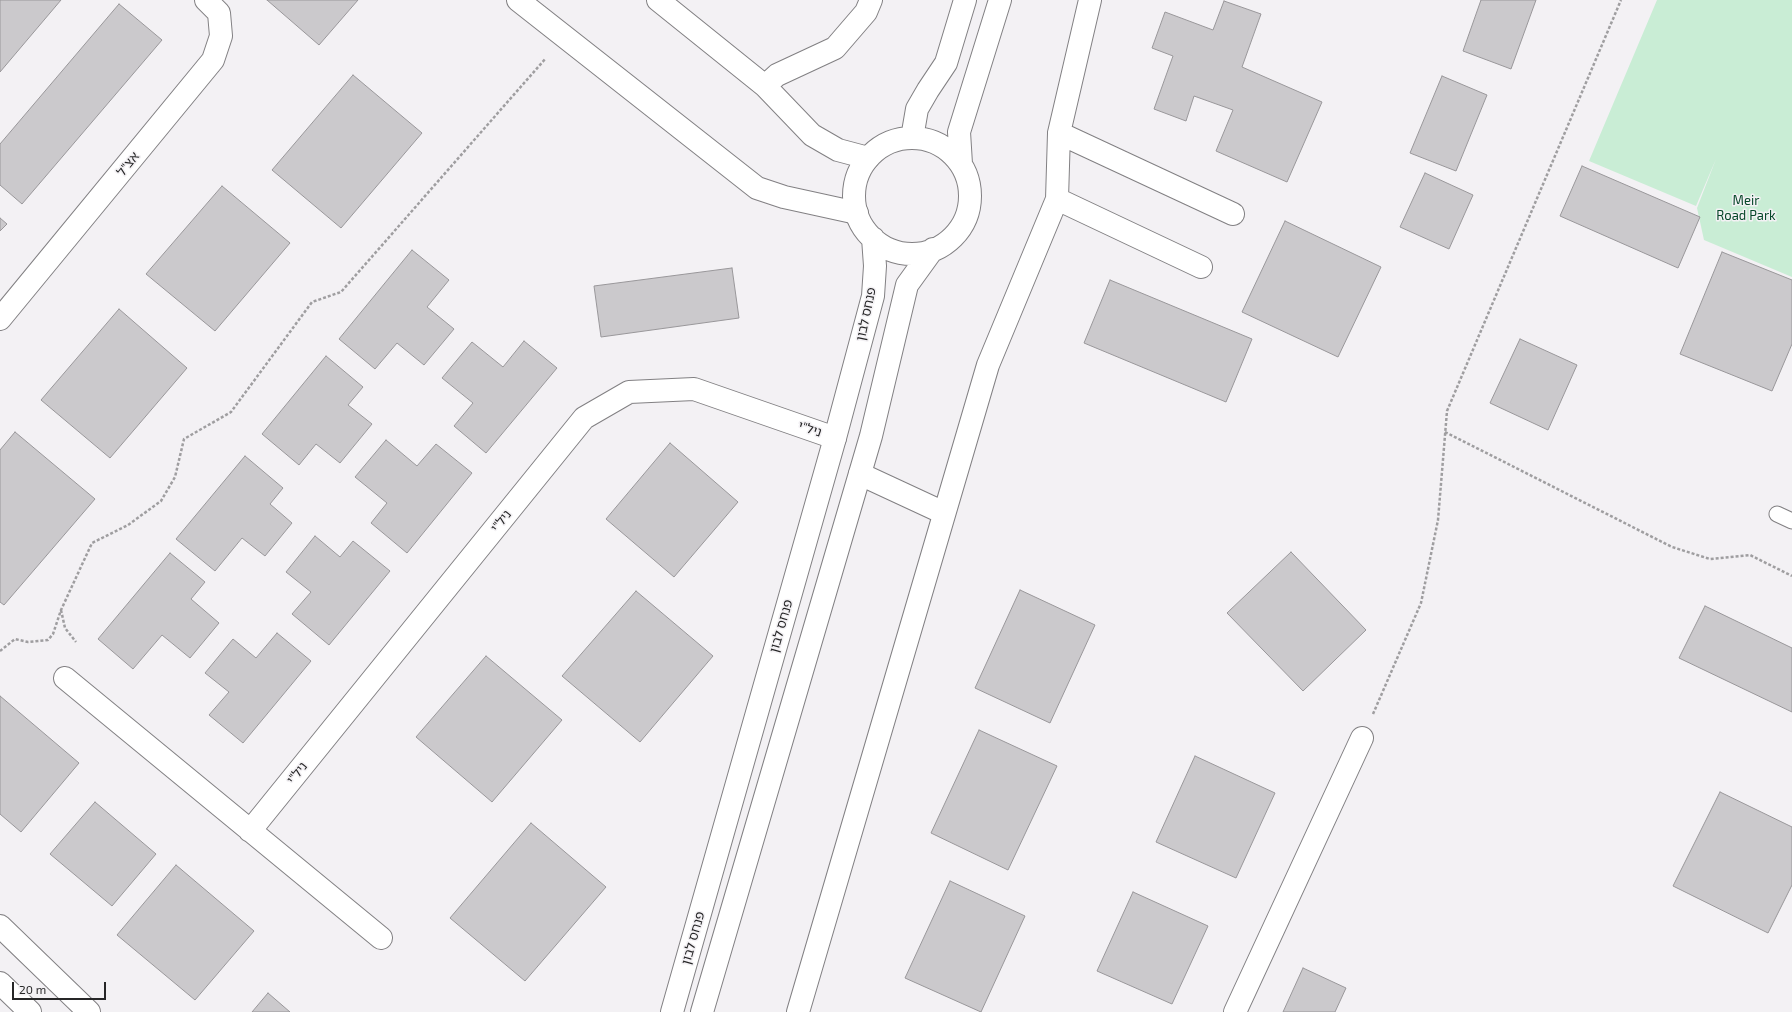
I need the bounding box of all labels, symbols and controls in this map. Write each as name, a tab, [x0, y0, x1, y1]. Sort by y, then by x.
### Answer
street label: אצ"ל	[113, 149, 143, 179]
park label: Meir Road Park	[1716, 193, 1776, 224]
street label: פנחס לבון	[853, 286, 879, 342]
street label: ניל"י	[796, 418, 824, 440]
street label: ניל"י	[487, 507, 515, 535]
street label: פנחס לבון	[766, 598, 796, 654]
street label: ניל"י	[283, 759, 311, 787]
street label: פנחס לבון	[678, 910, 708, 966]
scale bar	[14, 974, 108, 1000]
text: 20 m	[19, 982, 46, 996]

